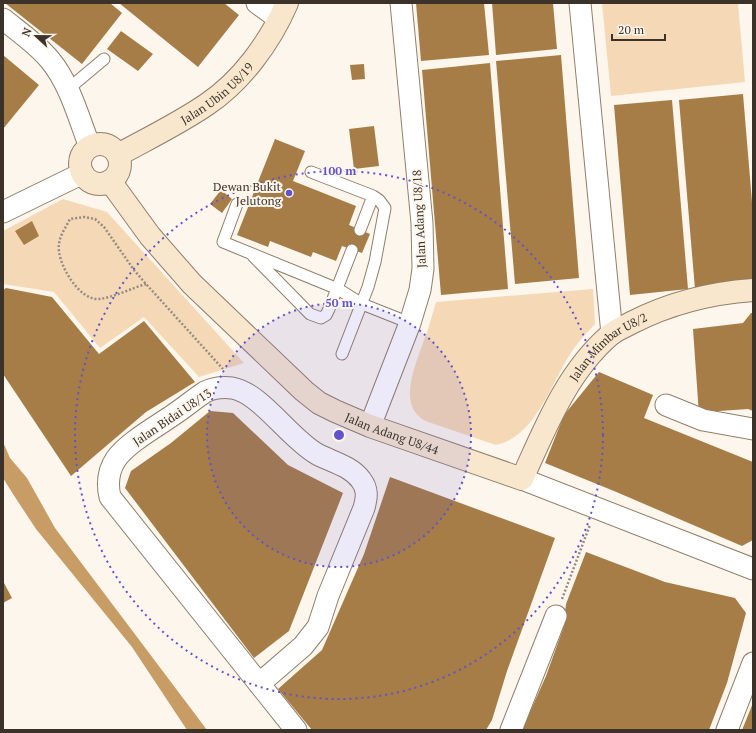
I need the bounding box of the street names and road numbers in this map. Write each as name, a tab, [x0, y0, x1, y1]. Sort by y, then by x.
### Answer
street label: Jalan Ubin U8/19	[178, 59, 256, 127]
street label: Jalan Adang U8/18	[409, 170, 429, 268]
street label: Jalan Mimbar U8/2	[566, 309, 649, 384]
street label: Jalan Bidai U8/13	[130, 385, 214, 449]
street label: Jalan Adang U8/44	[343, 409, 441, 457]

